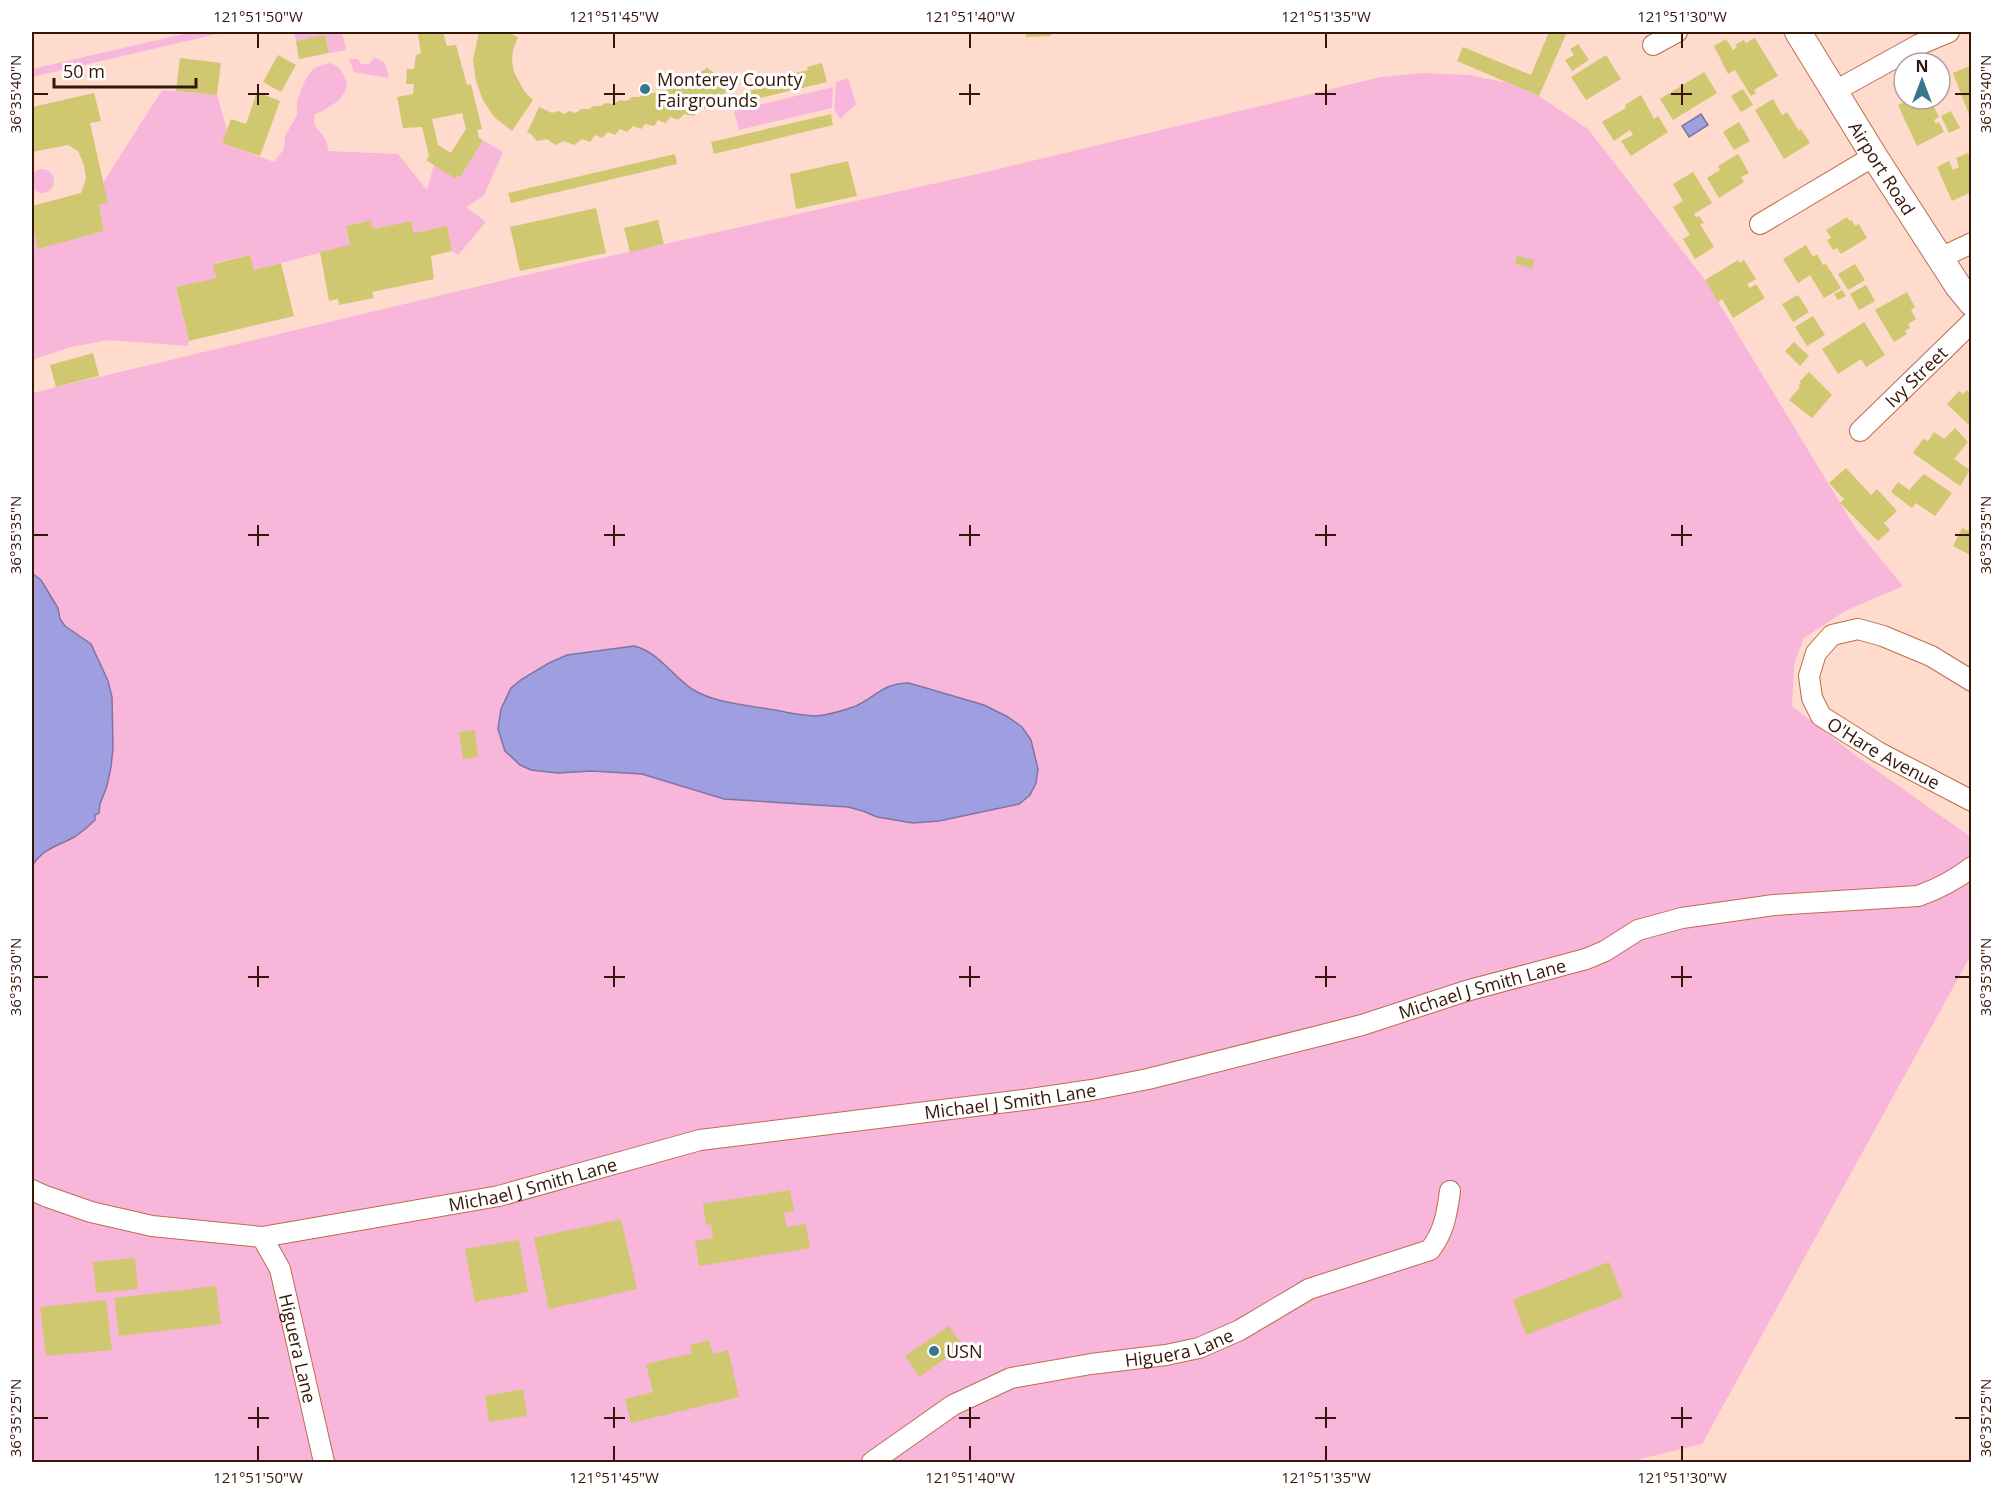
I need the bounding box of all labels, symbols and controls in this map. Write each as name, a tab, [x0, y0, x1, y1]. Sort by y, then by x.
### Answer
text: 121°51'50"W	[213, 6, 303, 26]
text: 121°51'45"W	[569, 6, 659, 26]
text: 121°51'40"W	[925, 6, 1015, 26]
text: 121°51'35"W	[1281, 6, 1371, 26]
text: 121°51'30"W	[1637, 6, 1727, 26]
scale bar	[54, 51, 196, 89]
north arrow	[1892, 51, 1952, 111]
text: 36°35'40"N	[5, 55, 25, 133]
text: N	[1915, 55, 1929, 77]
text: 36°35'40"N	[1975, 55, 1995, 133]
text: 50 m	[63, 59, 105, 83]
place label: Monterey County Fairgrounds	[657, 67, 803, 112]
marker: Monterey County Fairgrounds	[638, 82, 652, 96]
street label: Airport Road	[1844, 117, 1921, 220]
street label: Ivy Street	[1880, 341, 1952, 412]
text: 36°35'35"N	[5, 496, 25, 574]
text: 36°35'35"N	[1975, 496, 1995, 574]
street label: O'Hare Avenue	[1823, 711, 1944, 794]
text: 36°35'30"N	[5, 938, 25, 1016]
text: 36°35'30"N	[1975, 938, 1995, 1016]
street label: Michael J Smith Lane	[1395, 953, 1568, 1024]
street label: Michael J Smith Lane	[923, 1078, 1098, 1124]
street label: Michael J Smith Lane	[446, 1152, 620, 1217]
street label: Higuera Lane	[274, 1291, 322, 1405]
street label: Higuera Lane	[1123, 1322, 1237, 1372]
place label: USN	[946, 1339, 983, 1363]
marker: USN	[927, 1344, 941, 1358]
text: 36°35'25"N	[5, 1379, 25, 1457]
text: 36°35'25"N	[1975, 1379, 1995, 1457]
text: 121°51'50"W	[213, 1467, 303, 1487]
text: 121°51'45"W	[569, 1467, 659, 1487]
text: 121°51'40"W	[925, 1467, 1015, 1487]
text: 121°51'35"W	[1281, 1467, 1371, 1487]
text: 121°51'30"W	[1637, 1467, 1727, 1487]

